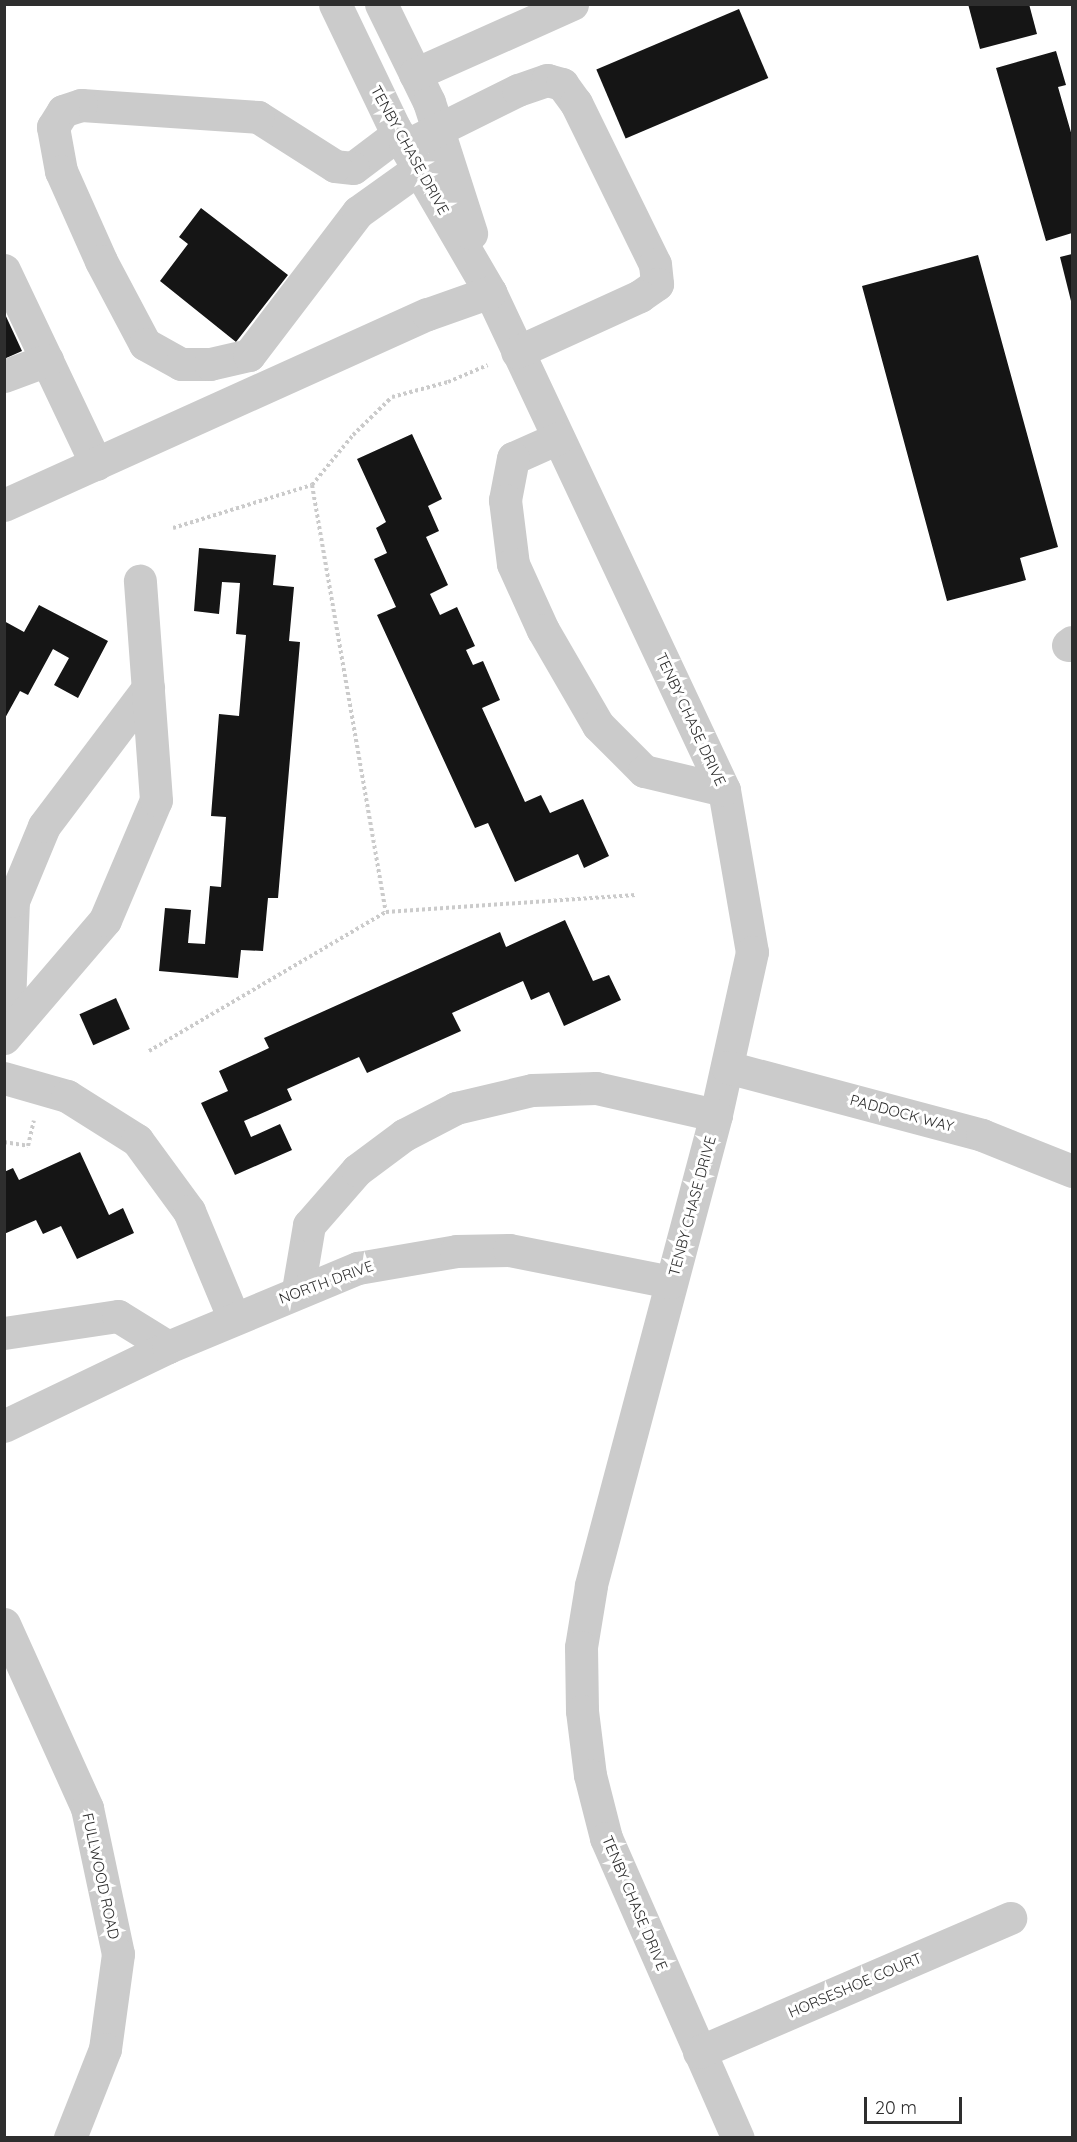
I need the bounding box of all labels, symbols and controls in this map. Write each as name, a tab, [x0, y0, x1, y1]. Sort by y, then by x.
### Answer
street label: TENBY CHASE DRIVE	[367, 82, 453, 218]
street label: TENBY CHASE DRIVE	[652, 650, 730, 788]
street label: PADDOCK WAY	[848, 1090, 956, 1136]
street label: TENBY CHASE DRIVE	[665, 1134, 719, 1278]
street label: NORTH DRIVE	[276, 1257, 376, 1307]
street label: FULLWOOD ROAD	[79, 1811, 123, 1941]
street label: TENBY CHASE DRIVE	[598, 1833, 672, 1973]
street label: HORSESHOE COURT	[785, 1949, 925, 2021]
scale bar	[867, 2085, 964, 2123]
text: 20 m	[875, 2096, 917, 2119]

